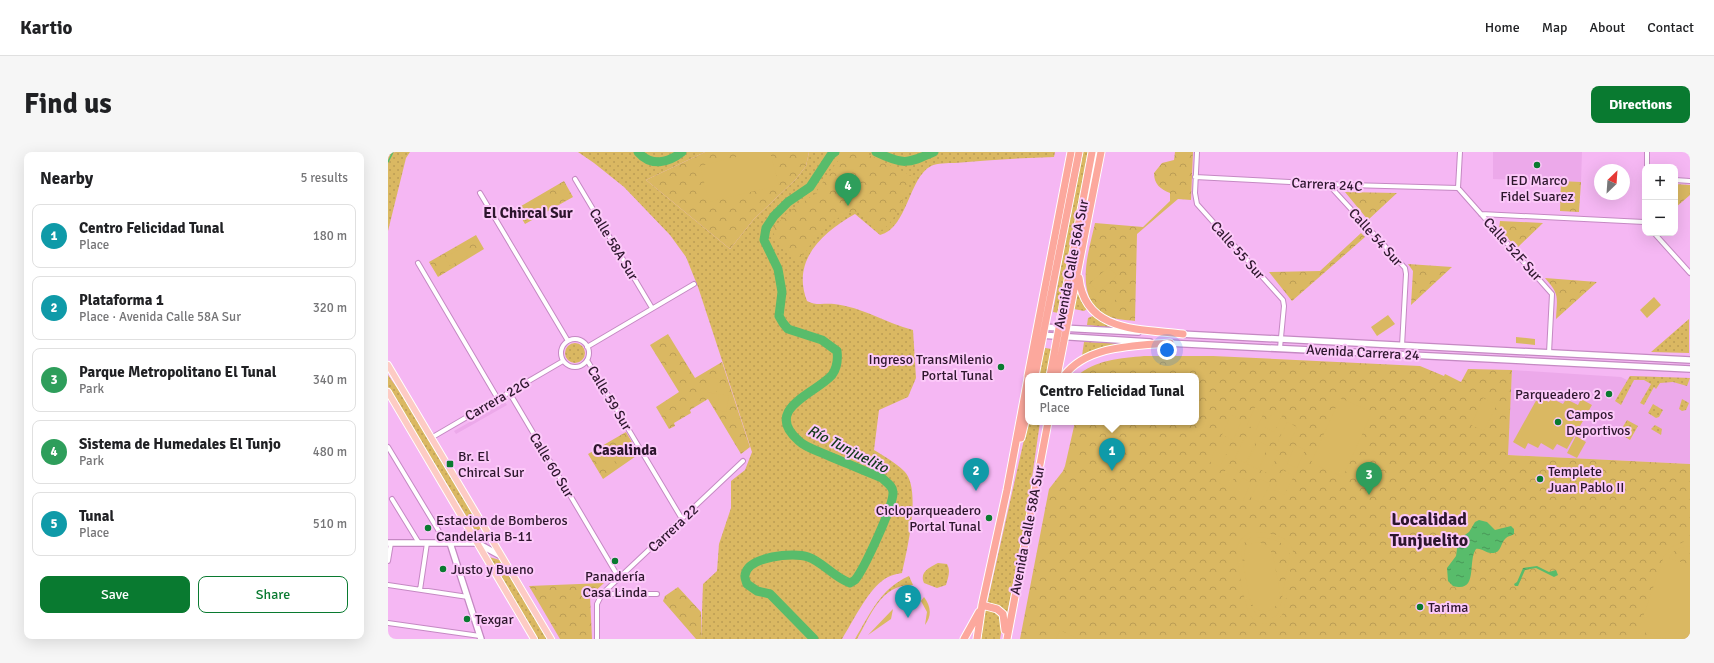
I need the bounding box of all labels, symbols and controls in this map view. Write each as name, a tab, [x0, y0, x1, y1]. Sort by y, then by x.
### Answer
text: Kartio	[20, 16, 73, 40]
text: Home	[1485, 19, 1520, 36]
text: Map	[1542, 19, 1567, 36]
text: About	[1589, 19, 1625, 36]
text: Contact	[1647, 19, 1694, 36]
button: Directions	[1591, 86, 1690, 123]
text: Find us	[24, 87, 112, 121]
marker: IED Marco Fidel Suarez	[1532, 160, 1542, 170]
north arrow	[1594, 164, 1630, 200]
map controls	[1642, 164, 1678, 236]
button: +	[1642, 164, 1678, 200]
text: Nearby	[40, 168, 93, 189]
text: 5 results	[300, 170, 348, 186]
place label: IED Marco Fidel Suarez	[1500, 172, 1574, 205]
pin: 4	[835, 173, 861, 206]
street label: Carrera 24C	[1291, 174, 1363, 195]
street label: Avenida Calle 56A Sur	[1051, 197, 1093, 330]
button: −	[1642, 200, 1678, 236]
district label: El Chircal Sur	[483, 204, 573, 222]
street label: Calle 58A Sur	[585, 205, 642, 284]
street label: Calle 54 Sur	[1345, 205, 1407, 270]
street label: Calle 52F Sur	[1480, 214, 1546, 285]
street label: Calle 55 Sur	[1207, 218, 1269, 283]
text: Centro Felicidad Tunal	[79, 219, 224, 237]
text: 1	[50, 228, 58, 244]
text: 180 m	[313, 228, 347, 244]
text: Place	[79, 237, 109, 253]
text: Plataforma 1	[79, 291, 164, 309]
text: 2	[50, 300, 58, 316]
text: 320 m	[313, 300, 347, 316]
text: Place · Avenida Calle 58A Sur	[79, 309, 241, 325]
your location	[1157, 340, 1177, 360]
street label: Avenida Carrera 24	[1306, 341, 1420, 364]
place label: Ingreso TransMilenio Portal Tunal	[869, 351, 993, 384]
marker: Ingreso TransMilenio Portal Tunal	[996, 362, 1006, 372]
text: Parque Metropolitano El Tunal	[79, 363, 276, 381]
street label: Calle 59 Sur	[584, 363, 636, 434]
text: 3	[50, 372, 58, 388]
text: 340 m	[313, 372, 347, 388]
popup	[1025, 373, 1199, 425]
street label: Carrera 22G	[462, 374, 533, 425]
text: Park	[79, 381, 104, 397]
text: Centro Felicidad Tunal	[1039, 382, 1185, 400]
place label: Parqueadero 2	[1515, 386, 1601, 403]
marker: Parqueadero 2	[1604, 389, 1614, 399]
text: Place	[1039, 400, 1070, 416]
place label: Campos Deportivos	[1566, 406, 1630, 439]
marker: Campos Deportivos	[1553, 417, 1563, 427]
water label: Río Tunjuelito	[805, 421, 892, 477]
street label: Calle 60 Sur	[526, 430, 578, 501]
text: Sistema de Humedales El Tunjo	[79, 435, 281, 453]
pin: 1	[1099, 438, 1125, 471]
district label: Casalinda	[593, 441, 657, 459]
text: 4	[50, 444, 58, 460]
text: 480 m	[313, 444, 347, 460]
place label: Br. El Chircal Sur	[458, 448, 525, 481]
text: Park	[79, 453, 104, 469]
pin: 2	[963, 458, 989, 491]
marker: Br. El Chircal Sur	[445, 459, 455, 469]
pin: 3	[1356, 462, 1382, 495]
street label: Avenida Calle 58A Sur	[1007, 463, 1049, 596]
place label: Templete Juan Pablo II	[1548, 463, 1624, 496]
marker: Templete Juan Pablo II	[1535, 474, 1545, 484]
street label: Carrera 22	[645, 501, 702, 556]
place label: Cicloparqueadero Portal Tunal	[876, 502, 981, 535]
text: Tunal	[79, 507, 114, 525]
district label: Localidad Tunjuelito	[1390, 508, 1468, 551]
place label: Estacion de Bomberos Candelaria B-11	[436, 512, 568, 545]
marker: Cicloparqueadero Portal Tunal	[984, 513, 994, 523]
text: 5	[50, 516, 58, 532]
text: 510 m	[313, 516, 347, 532]
marker: Estacion de Bomberos Candelaria B-11	[423, 523, 433, 533]
text: Place	[79, 525, 109, 541]
marker: Panadería Casa Linda	[610, 556, 620, 566]
place label: Justo y Bueno	[451, 561, 534, 578]
marker: Justo y Bueno	[438, 564, 448, 574]
place label: Panadería Casa Linda	[583, 568, 647, 601]
button: Save	[40, 576, 190, 613]
button: Share	[198, 576, 348, 613]
pin: 5	[895, 585, 921, 618]
place label: Tarima	[1428, 599, 1468, 616]
marker: Tarima	[1415, 602, 1425, 612]
place label: Texgar	[475, 611, 514, 628]
marker: Texgar	[462, 614, 472, 624]

